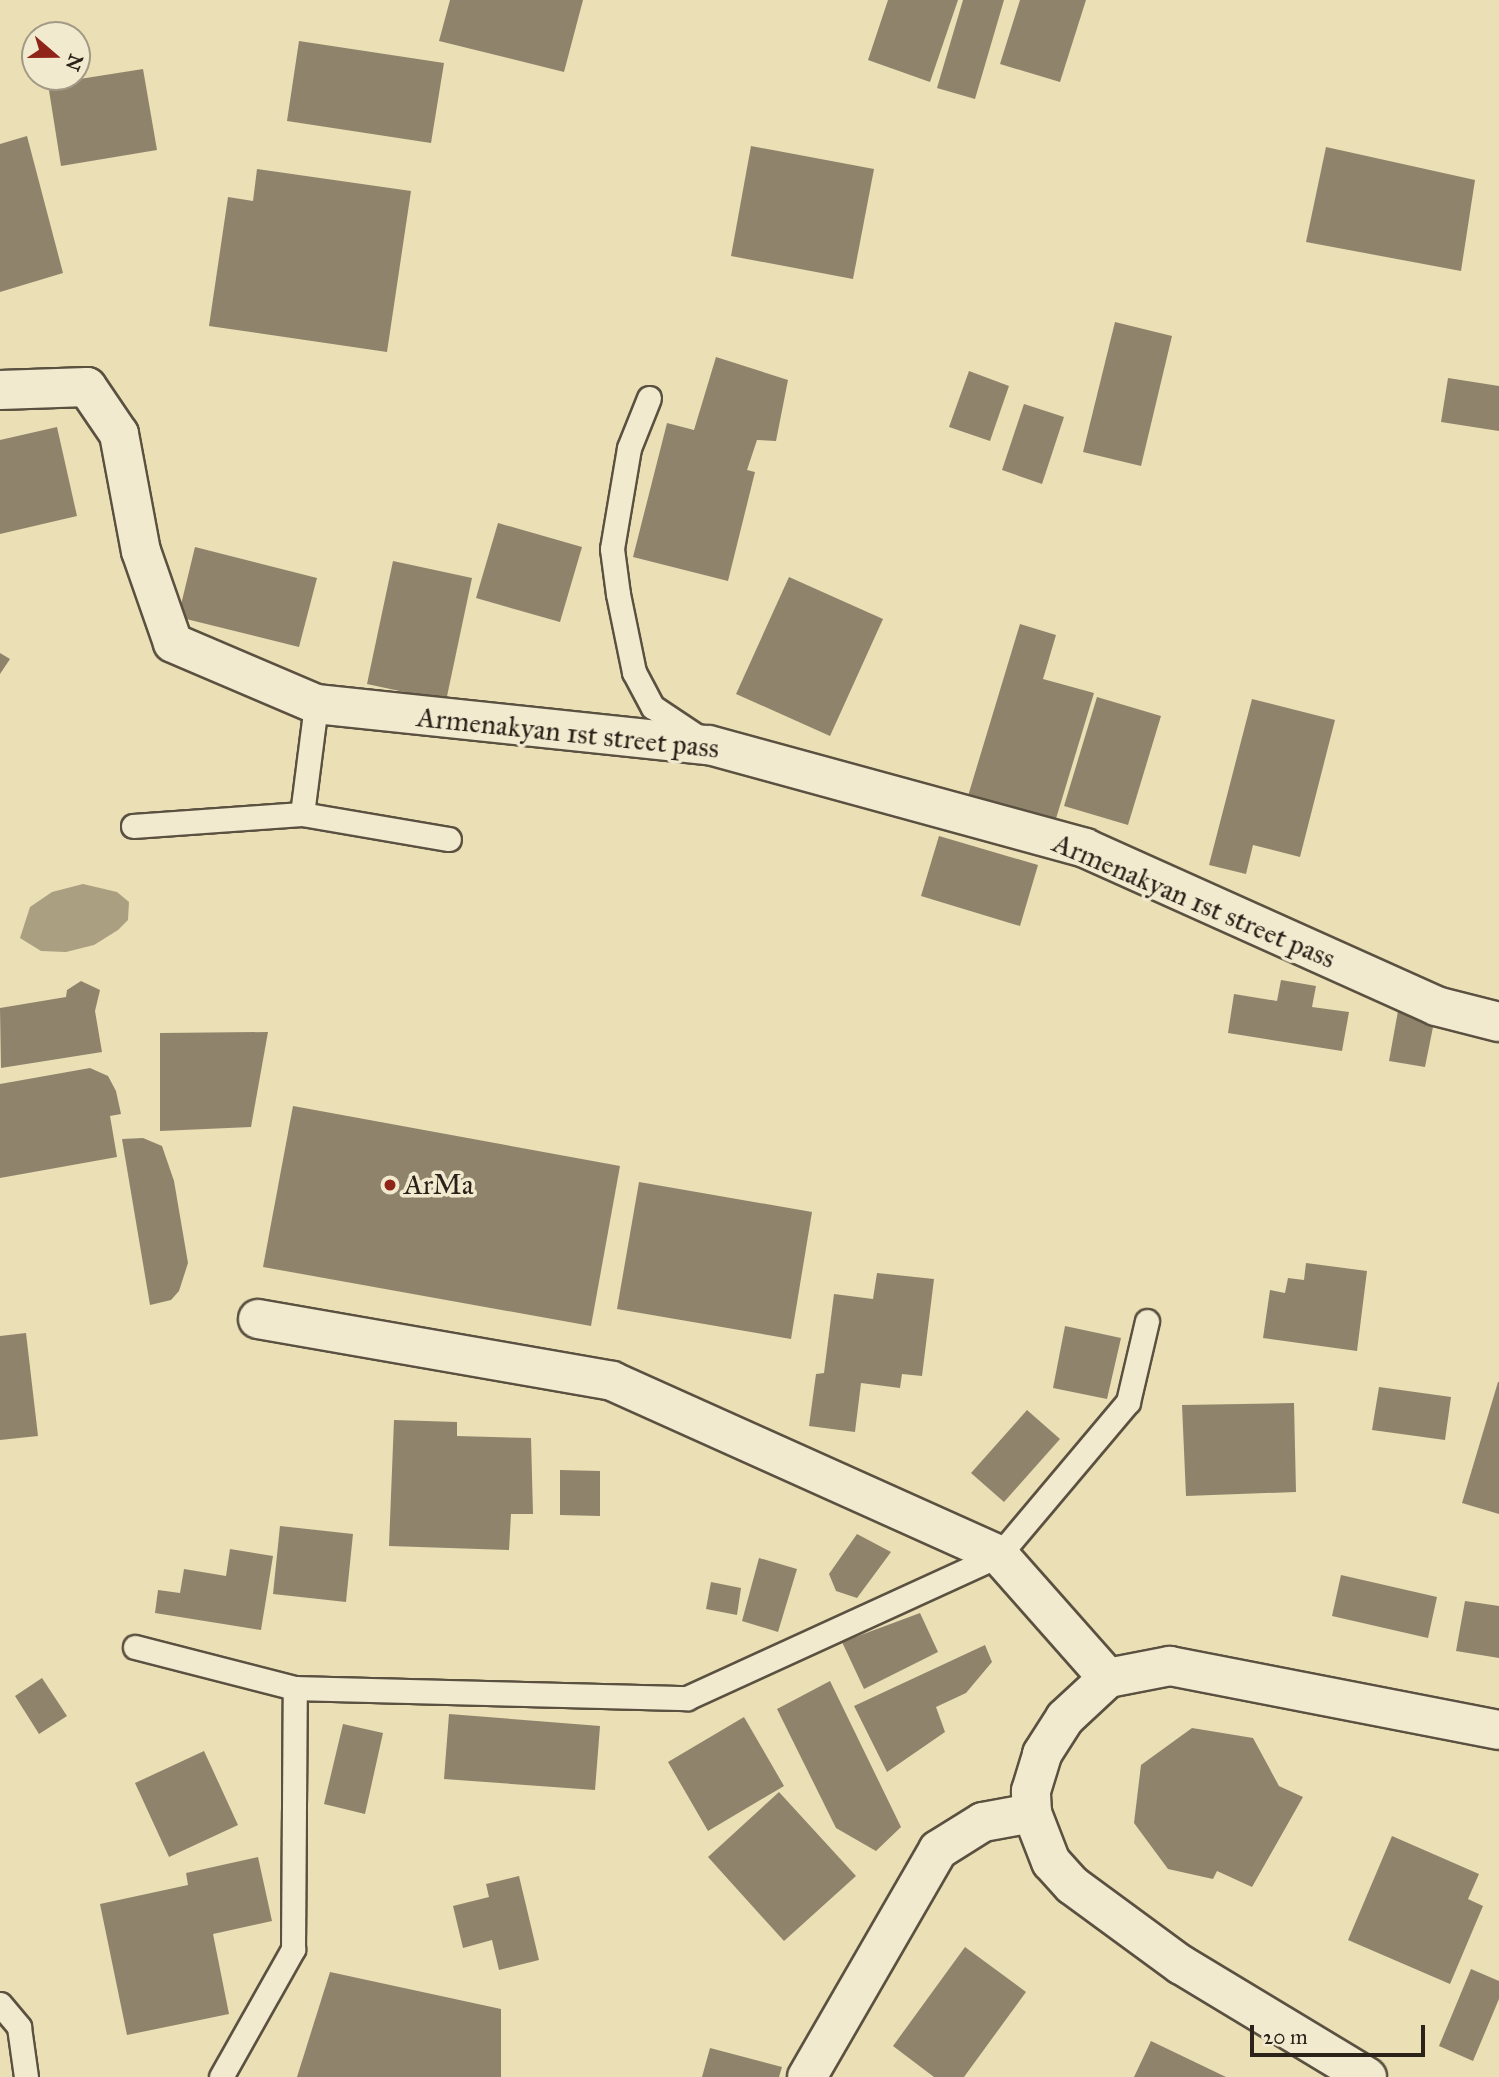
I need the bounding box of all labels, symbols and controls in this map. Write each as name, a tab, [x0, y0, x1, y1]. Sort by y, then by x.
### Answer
north arrow	[21, 21, 91, 91]
text: N	[61, 51, 88, 74]
street label: Armenakyan 1st street pass	[415, 700, 721, 766]
street label: Armenakyan 1st street pass	[1048, 826, 1340, 976]
place label: ArMa	[404, 1168, 474, 1202]
marker: ArMa	[382, 1177, 398, 1193]
scale bar	[1254, 2010, 1429, 2054]
text: 20 m	[1263, 2024, 1308, 2050]

